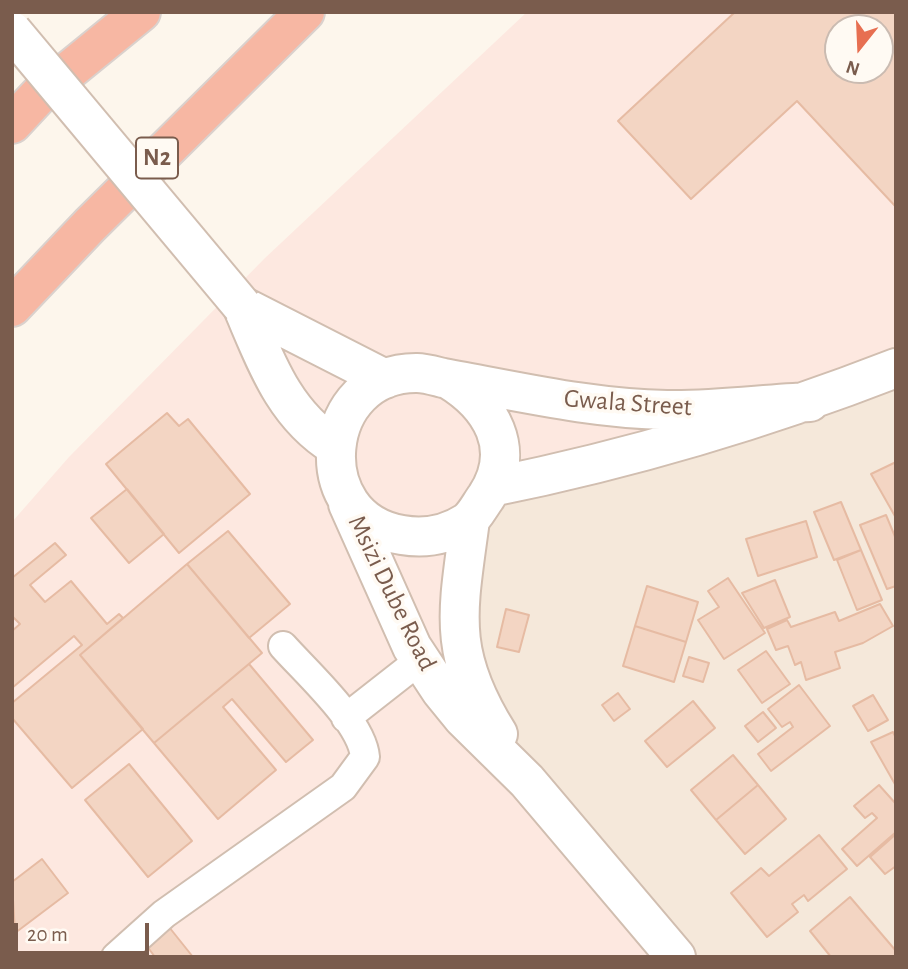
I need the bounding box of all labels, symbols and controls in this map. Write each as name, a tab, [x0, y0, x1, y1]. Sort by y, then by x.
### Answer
north arrow	[824, 14, 894, 84]
text: N	[844, 56, 862, 79]
road number: N2	[136, 138, 178, 178]
street label: Gwala Street	[563, 383, 693, 423]
street label: Msizi Dube Road	[341, 510, 443, 676]
scale bar	[18, 909, 152, 953]
text: 20 m	[27, 924, 68, 945]

